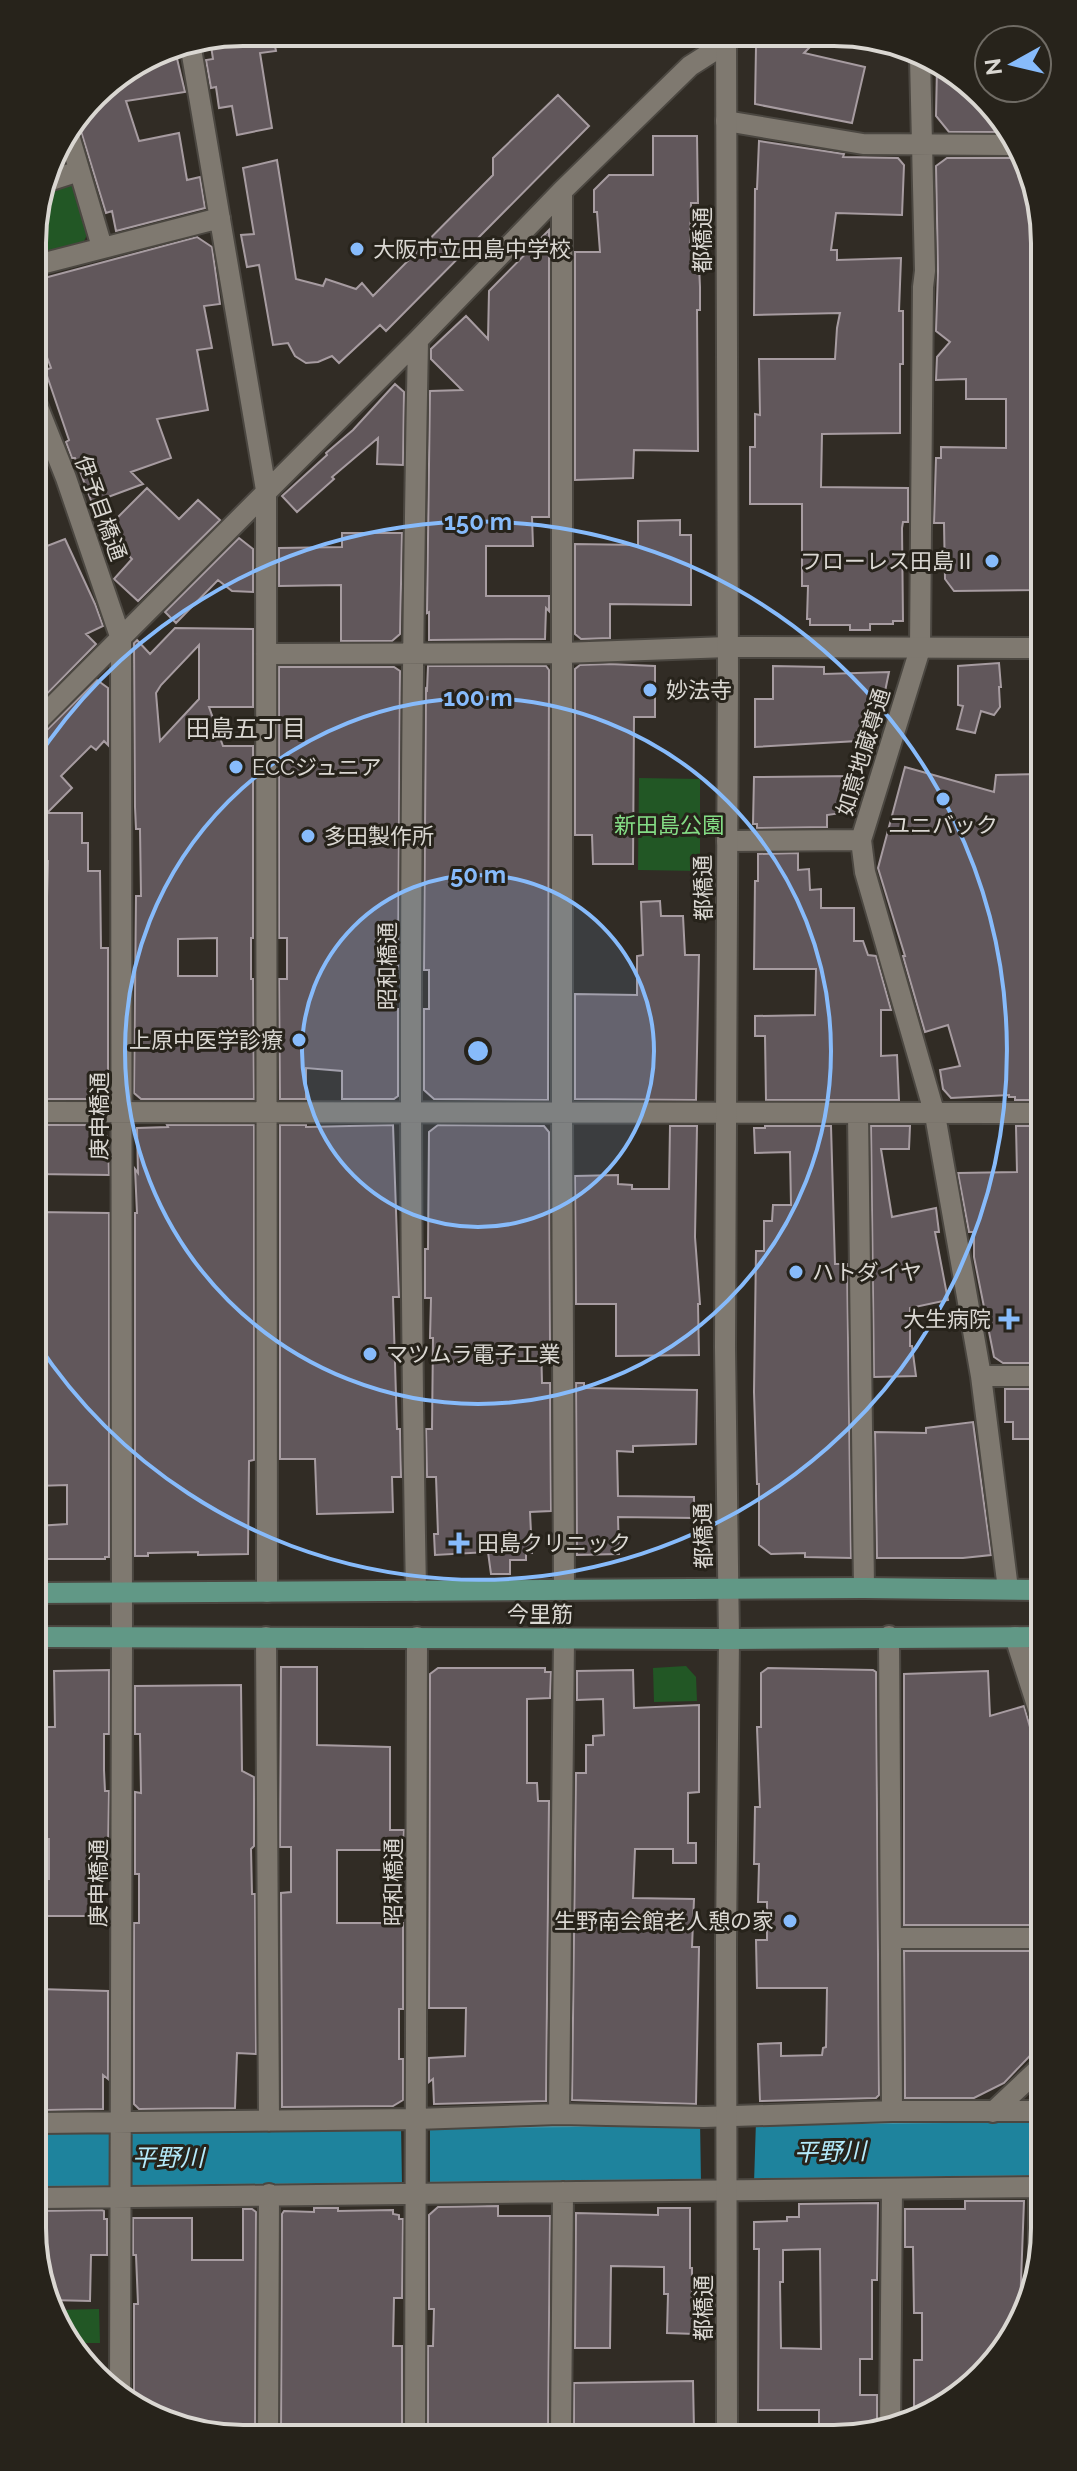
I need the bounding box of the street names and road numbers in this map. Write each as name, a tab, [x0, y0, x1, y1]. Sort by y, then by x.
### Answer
street label: 都橋通	[689, 207, 715, 273]
street label: 伊予目橋通	[70, 452, 132, 564]
street label: 如意地蔵尊通	[831, 685, 895, 819]
street label: 都橋通	[689, 855, 717, 921]
street label: 昭和橋通	[374, 922, 400, 1010]
street label: 庚申橋通	[86, 1072, 112, 1160]
street label: 都橋通	[689, 1503, 717, 1569]
street label: 今里筋	[507, 1601, 573, 1627]
street label: 昭和橋通	[380, 1838, 406, 1926]
street label: 庚申橋通	[85, 1839, 111, 1927]
street label: 都橋通	[690, 2275, 716, 2341]

